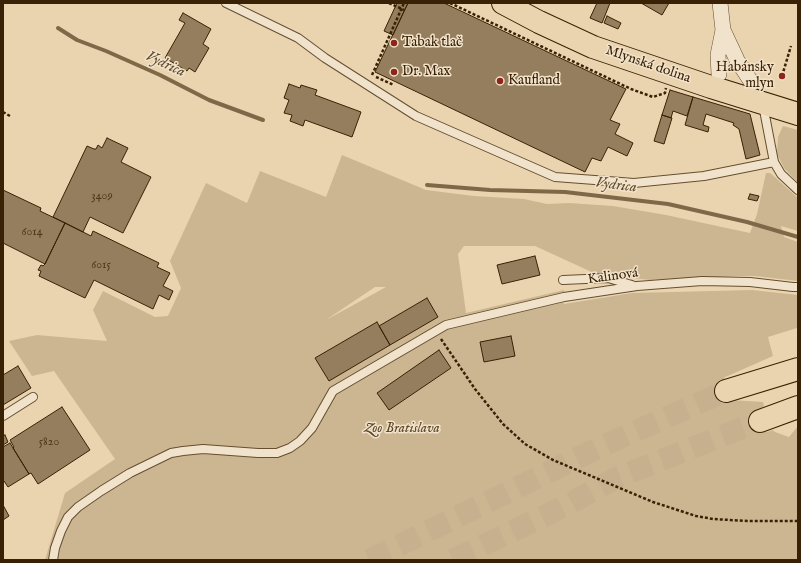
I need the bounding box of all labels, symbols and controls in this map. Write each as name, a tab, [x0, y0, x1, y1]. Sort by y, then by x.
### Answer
place label: Tabak tlač	[402, 35, 462, 51]
marker: Tabak tlač	[389, 38, 399, 48]
street label: Mlynská dolina	[603, 43, 693, 87]
water label: Vydrica	[142, 48, 188, 82]
place label: Habánsky mlyn	[716, 60, 774, 92]
place label: Dr. Max	[402, 64, 450, 80]
marker: Dr. Max	[389, 67, 399, 77]
marker: Habánsky mlyn	[777, 71, 787, 81]
place label: Kaufland	[508, 73, 560, 89]
marker: Kaufland	[495, 76, 505, 86]
water label: Vydrica	[594, 175, 638, 197]
house number: 3409	[91, 190, 113, 204]
house number: 6014	[21, 226, 43, 240]
house number: 6015	[91, 259, 111, 273]
street label: Kalinová	[587, 265, 639, 289]
park label: Zoo Bratislava	[364, 421, 440, 437]
house number: 5820	[39, 436, 59, 450]

